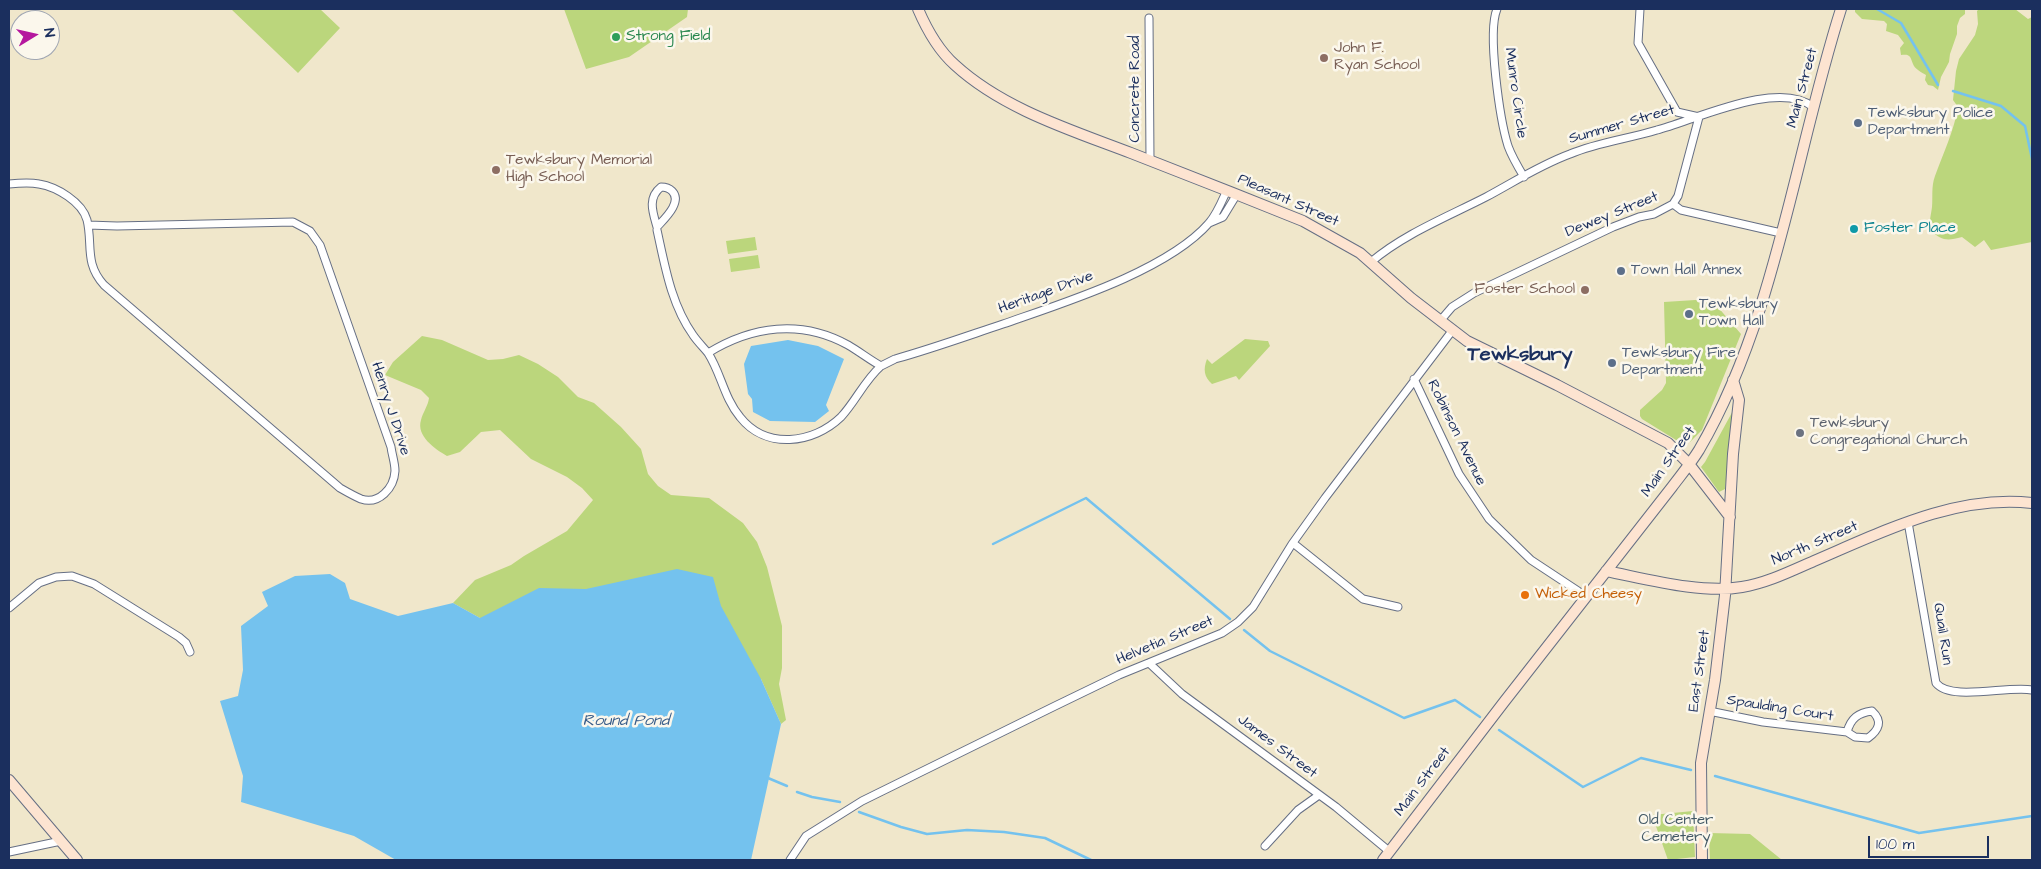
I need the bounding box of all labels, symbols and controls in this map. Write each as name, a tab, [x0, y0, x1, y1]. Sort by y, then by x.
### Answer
north arrow	[10, 10, 60, 60]
text: N	[38, 27, 59, 39]
place label: Strong Field	[626, 28, 710, 46]
marker: Strong Field	[610, 31, 622, 43]
street label: Concrete Road	[1127, 35, 1145, 143]
place label: John F. Ryan School	[1334, 40, 1420, 75]
street label: Main Street	[1784, 46, 1822, 130]
street label: Munro Circle	[1500, 47, 1530, 139]
marker: John F. Ryan School	[1318, 52, 1330, 64]
street label: Summer Street	[1567, 101, 1677, 149]
place label: Tewksbury Police Department	[1868, 105, 1993, 140]
marker: Tewksbury Police Department	[1852, 117, 1864, 129]
place label: Tewksbury Memorial High School	[506, 152, 652, 187]
marker: Tewksbury Memorial High School	[490, 164, 502, 176]
street label: Pleasant Street	[1235, 171, 1341, 231]
street label: Dewey Street	[1563, 188, 1661, 242]
place label: Foster Place	[1864, 220, 1956, 238]
marker: Foster Place	[1848, 223, 1860, 235]
place label: Town Hall Annex	[1631, 262, 1742, 280]
marker: Town Hall Annex	[1615, 265, 1627, 277]
street label: Heritage Drive	[996, 268, 1096, 318]
place label: Foster School	[1474, 281, 1575, 299]
marker: Foster School	[1579, 284, 1591, 296]
place label: Tewksbury Town Hall	[1699, 296, 1778, 331]
marker: Tewksbury Town Hall	[1683, 308, 1695, 320]
district label: Tewksbury	[1467, 344, 1573, 368]
place label: Tewksbury Fire Department	[1622, 345, 1736, 380]
marker: Tewksbury Fire Department	[1606, 357, 1618, 369]
street label: Henry J Drive	[366, 360, 414, 458]
street label: Robinson Avenue	[1423, 377, 1489, 489]
place label: Tewksbury Congregational Church	[1810, 415, 1967, 450]
street label: Main Street	[1638, 423, 1700, 501]
marker: Tewksbury Congregational Church	[1794, 427, 1806, 439]
street label: North Street	[1769, 518, 1861, 570]
place label: Wicked Cheesy	[1535, 586, 1642, 604]
marker: Wicked Cheesy	[1519, 589, 1531, 601]
street label: Quail Run	[1928, 602, 1956, 666]
street label: Helvetia Street	[1114, 612, 1216, 670]
street label: East Street	[1685, 629, 1715, 713]
street label: Spaulding Court	[1725, 692, 1835, 726]
street label: James Street	[1234, 711, 1320, 783]
water label: Round Pond	[583, 712, 669, 732]
street label: Main Street	[1391, 744, 1455, 820]
park label: Old Center Cemetery	[1639, 812, 1713, 847]
scale bar	[1871, 826, 1992, 858]
text: 100 m	[1876, 834, 1915, 855]

